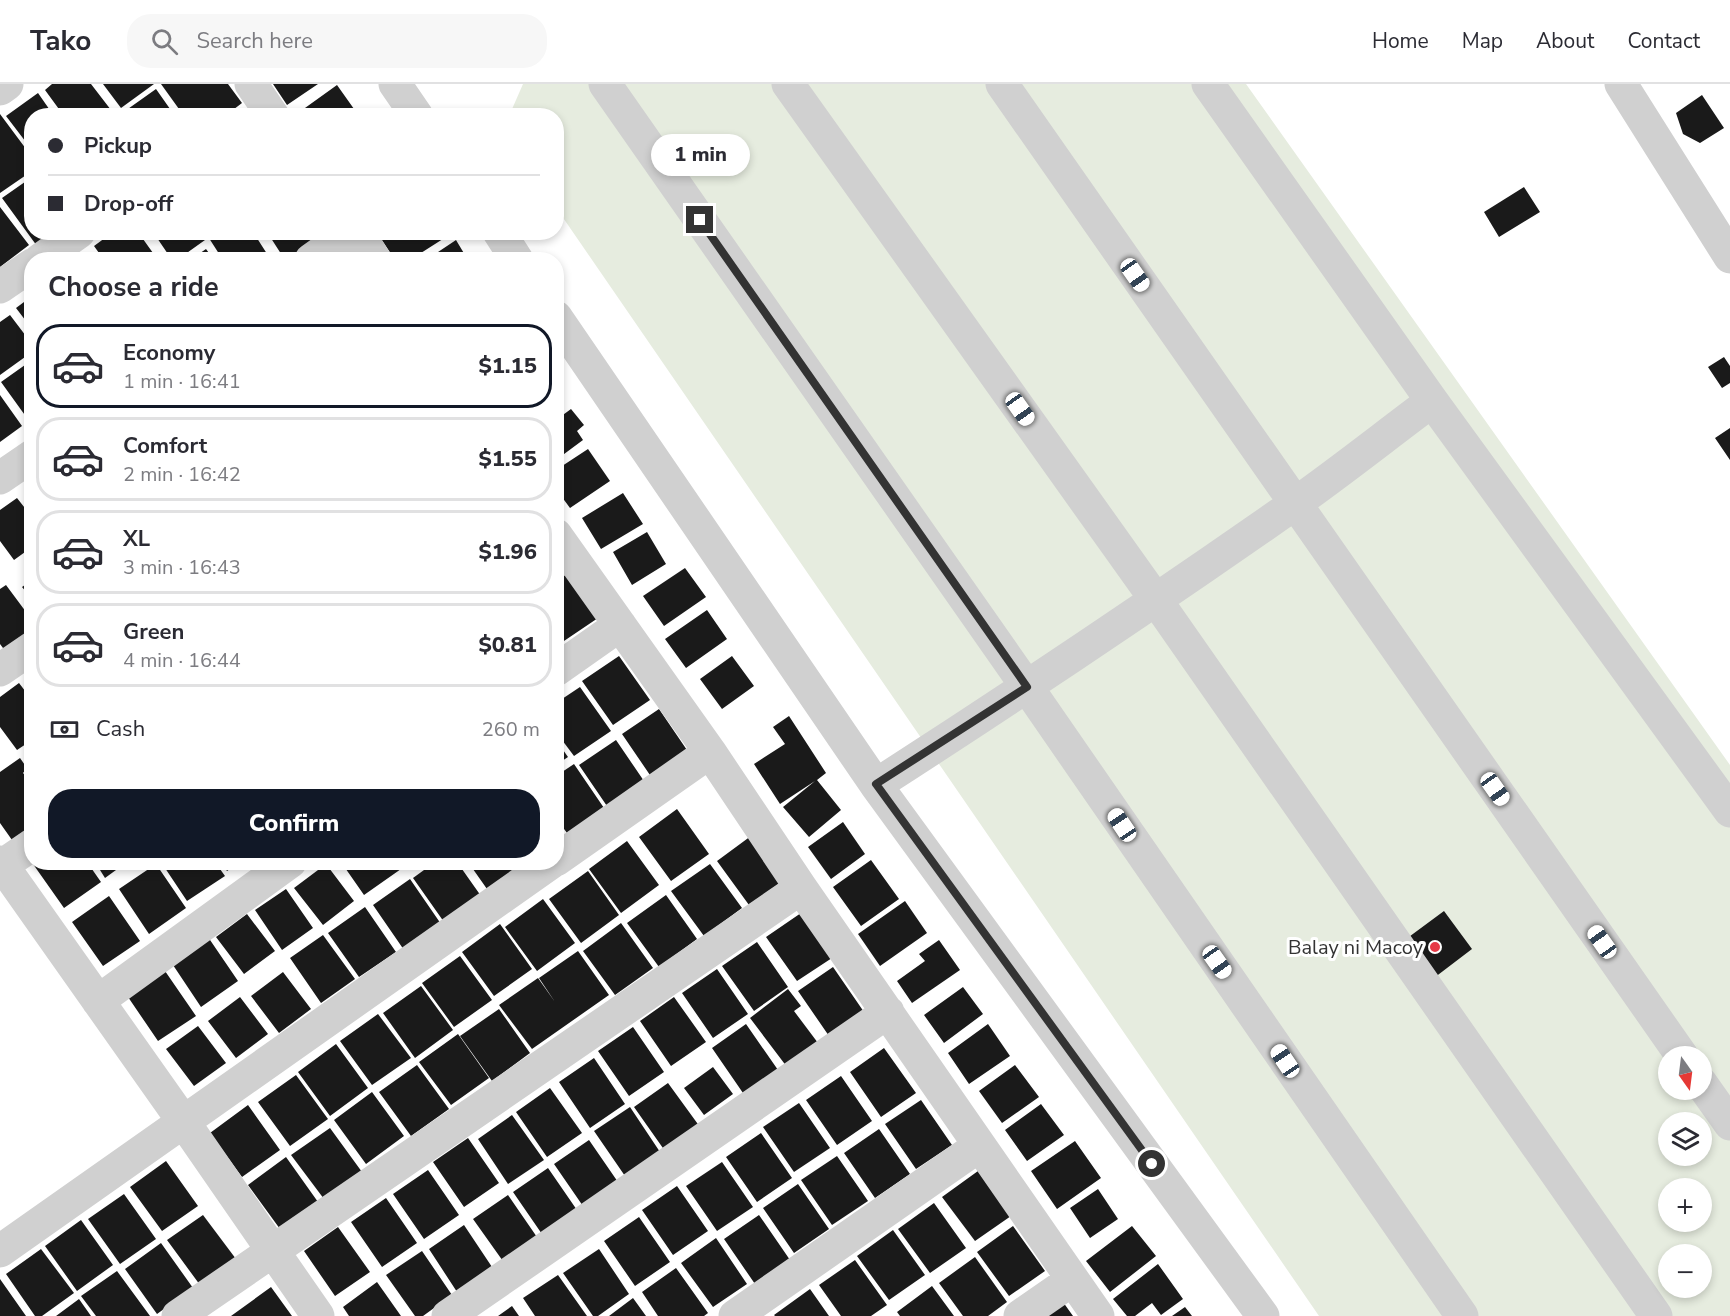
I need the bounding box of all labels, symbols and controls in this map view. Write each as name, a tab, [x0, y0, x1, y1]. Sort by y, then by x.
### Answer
search box	[127, 14, 547, 68]
text: Tako	[30, 22, 91, 60]
icon: search	[148, 25, 181, 58]
text: Search here	[196, 26, 313, 56]
text: Home	[1372, 27, 1429, 55]
text: Map	[1462, 27, 1503, 55]
text: About	[1536, 27, 1594, 55]
text: Contact	[1627, 27, 1700, 55]
text: Pickup	[84, 131, 152, 161]
callout: 1 min	[650, 133, 750, 175]
text: 1 min	[674, 141, 727, 168]
text: Drop-off	[84, 189, 173, 219]
route end	[686, 206, 713, 233]
car	[1117, 255, 1153, 295]
text: Choose a ride	[48, 269, 219, 306]
text: Economy	[123, 338, 215, 368]
icon: car	[51, 339, 105, 393]
text: $1.15	[478, 351, 537, 381]
text: 1 min · 16:41	[123, 368, 241, 395]
car	[1002, 389, 1038, 429]
text: Comfort	[123, 431, 207, 461]
icon: car	[51, 432, 105, 486]
text: $1.55	[478, 444, 537, 474]
text: 2 min · 16:42	[123, 461, 241, 488]
text: XL	[123, 524, 150, 554]
icon: car	[51, 525, 105, 579]
text: $1.96	[478, 537, 537, 567]
text: 3 min · 16:43	[123, 554, 241, 581]
text: Green	[123, 617, 184, 647]
icon: car	[51, 618, 105, 672]
text: $0.81	[478, 630, 537, 660]
text: 4 min · 16:44	[123, 647, 241, 674]
icon: cash	[48, 713, 81, 746]
text: Cash	[96, 714, 145, 744]
text: 260 m	[482, 716, 540, 743]
car	[1477, 769, 1513, 809]
button: Confirm	[48, 789, 540, 858]
car	[1104, 805, 1140, 845]
car	[1584, 922, 1620, 962]
place label: Balay ni Macoy	[1288, 934, 1424, 961]
marker: Balay ni Macoy	[1428, 940, 1442, 954]
car	[1199, 942, 1235, 982]
car	[1267, 1041, 1303, 1081]
north arrow	[1658, 1046, 1712, 1100]
map controls	[1658, 1046, 1712, 1298]
button: layers	[1658, 1112, 1712, 1166]
route start	[1138, 1150, 1165, 1177]
button: +	[1658, 1178, 1712, 1232]
button: −	[1658, 1244, 1712, 1298]

